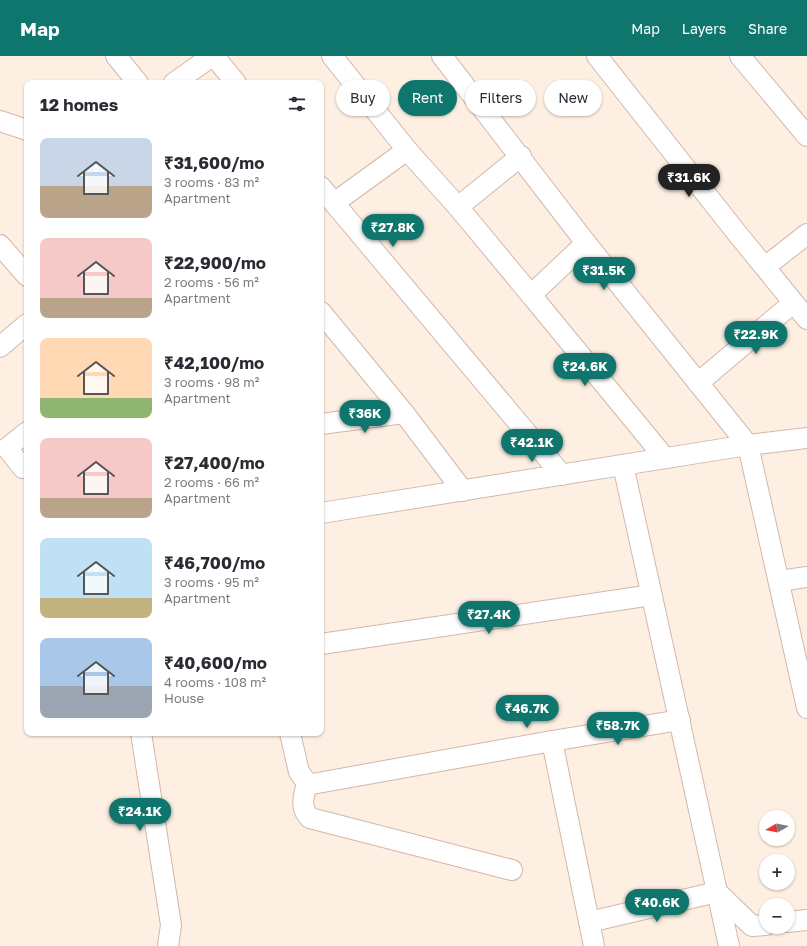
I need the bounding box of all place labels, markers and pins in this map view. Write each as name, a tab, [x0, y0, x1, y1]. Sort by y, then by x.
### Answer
pin: ₹31.6K	[656, 164, 722, 198]
pin: ₹27.8K	[360, 214, 426, 248]
pin: ₹31.5K	[571, 257, 637, 291]
pin: ₹22.9K	[723, 321, 789, 355]
pin: ₹24.6K	[552, 353, 618, 387]
pin: ₹36K	[341, 400, 389, 434]
pin: ₹42.1K	[499, 429, 565, 463]
pin: ₹27.4K	[456, 601, 522, 635]
pin: ₹46.7K	[494, 695, 560, 729]
pin: ₹58.7K	[585, 712, 651, 746]
pin: ₹24.1K	[107, 798, 173, 832]
pin: ₹40.6K	[624, 889, 690, 923]

